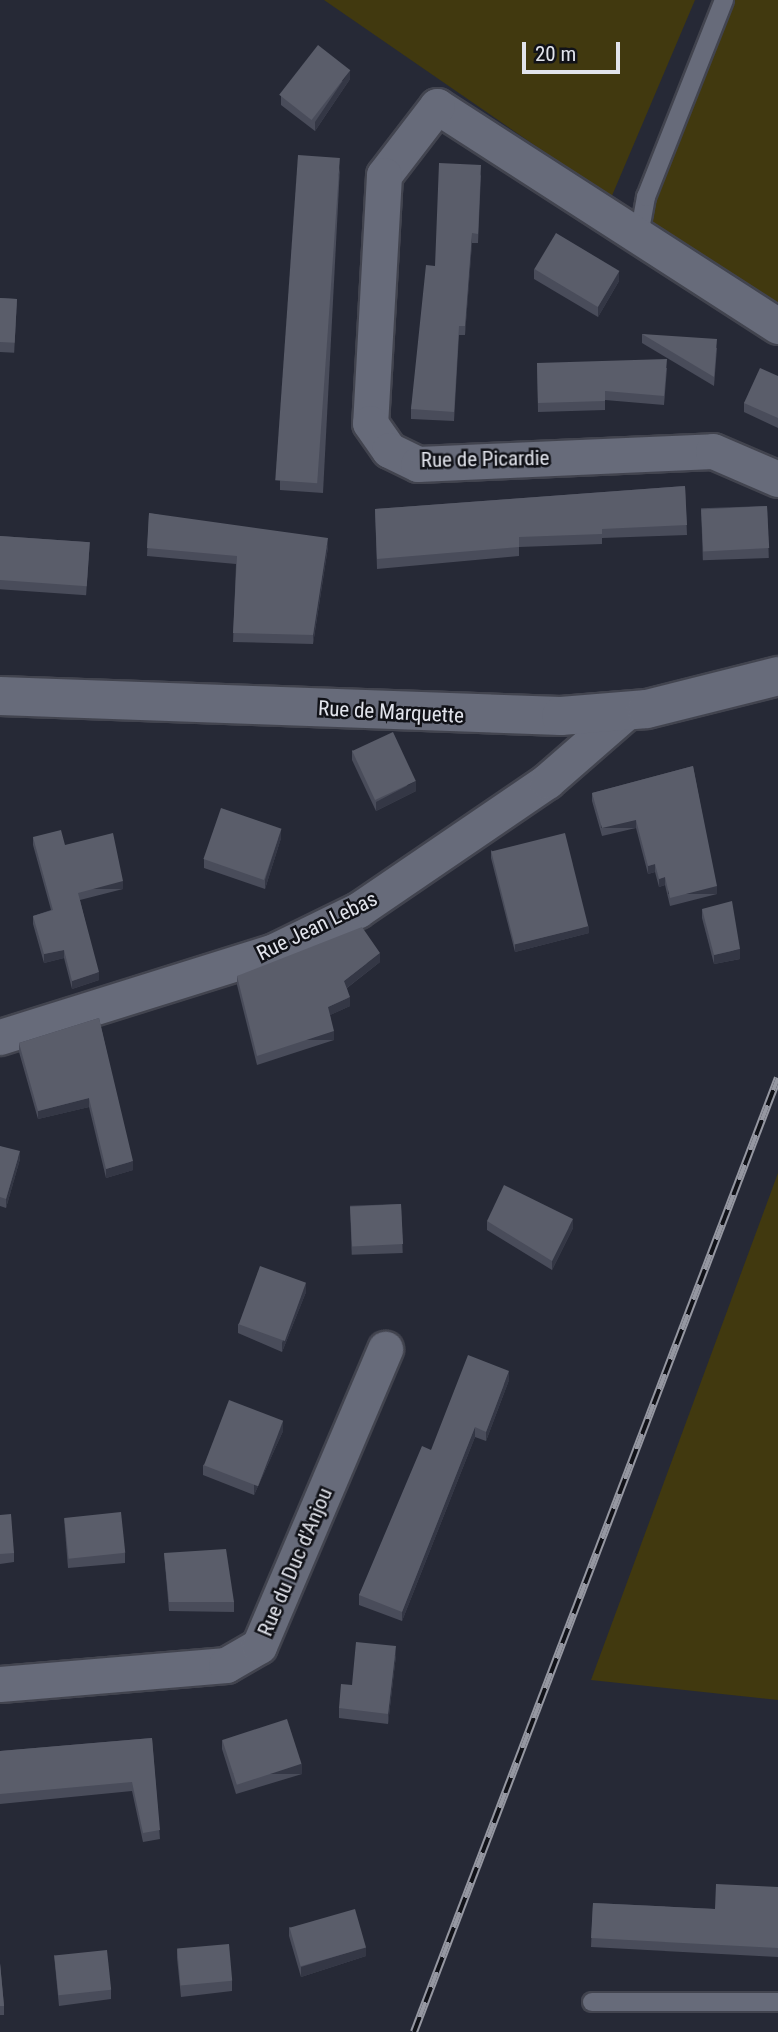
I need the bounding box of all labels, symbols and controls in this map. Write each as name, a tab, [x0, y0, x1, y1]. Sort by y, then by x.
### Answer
scale bar	[526, 28, 624, 72]
text: 20 m	[535, 42, 576, 66]
street label: Rue de Picardie	[421, 445, 549, 473]
street label: Rue de Marquette	[317, 696, 465, 728]
street label: Rue Jean Lebas	[253, 886, 381, 966]
street label: Rue du Duc d'Anjou	[252, 1484, 338, 1640]

